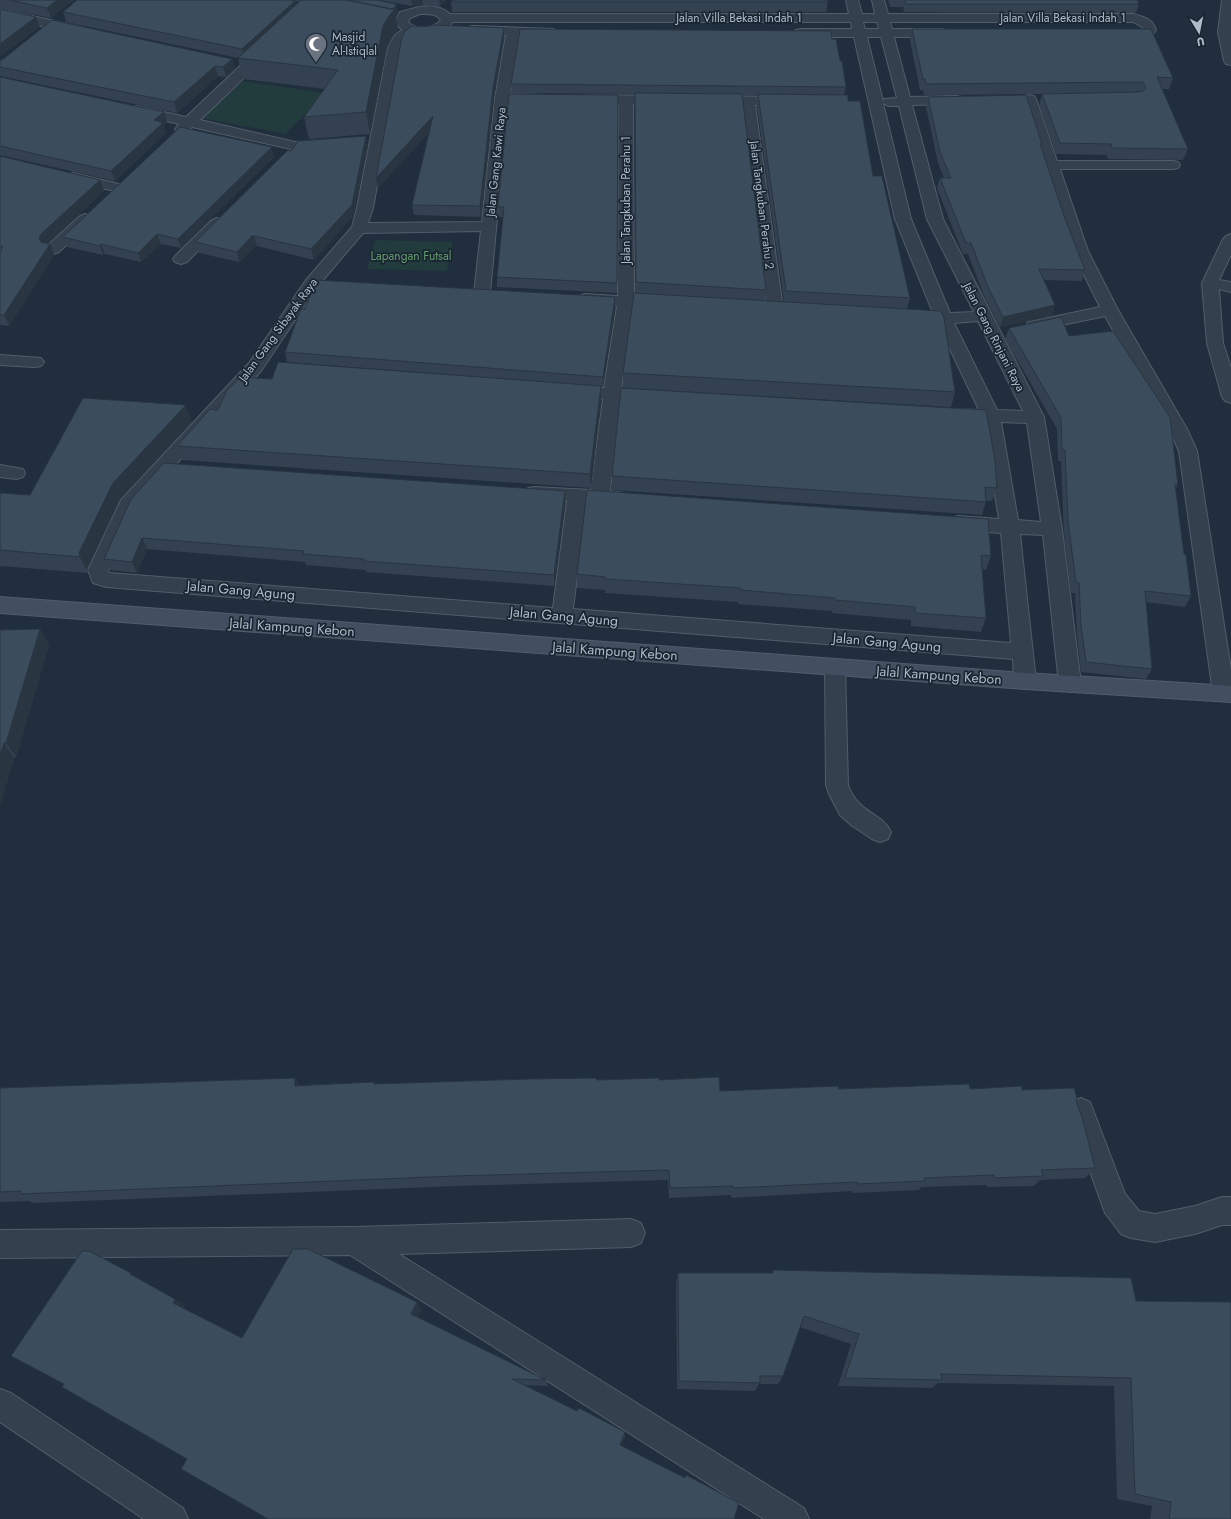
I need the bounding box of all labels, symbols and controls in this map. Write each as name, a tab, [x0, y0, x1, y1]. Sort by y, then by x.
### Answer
street label: Jalan Villa Bekasi Indah 1	[674, 9, 802, 27]
street label: Jalan Villa Bekasi Indah 1	[998, 9, 1126, 27]
north arrow	[1179, 12, 1219, 52]
place label: Masjid Al-Istiqlal	[332, 28, 377, 60]
mosque icon: Masjid Al-Istiqlal	[303, 31, 329, 64]
text: U	[1196, 33, 1206, 50]
street label: Jalan Gang Kawi Raya	[481, 106, 511, 220]
street label: Jalan Tangkuban Perahu 1	[617, 136, 635, 266]
street label: Jalan Tangkuban Perahu 2	[745, 138, 779, 271]
park label: Lapangan Futsal	[371, 247, 451, 265]
street label: Jalan Gang Sibayak Raya	[233, 274, 322, 387]
street label: Jalan Gang Rinjani Raya	[958, 278, 1029, 395]
street label: Jalan Gang Agung	[184, 575, 296, 605]
street label: Jalan Gang Agung	[507, 601, 619, 631]
street label: Jalal Kampung Kebon	[227, 613, 355, 641]
street label: Jalan Gang Agung	[830, 627, 942, 657]
street label: Jalal Kampung Kebon	[550, 637, 678, 665]
street label: Jalal Kampung Kebon	[874, 661, 1002, 689]

